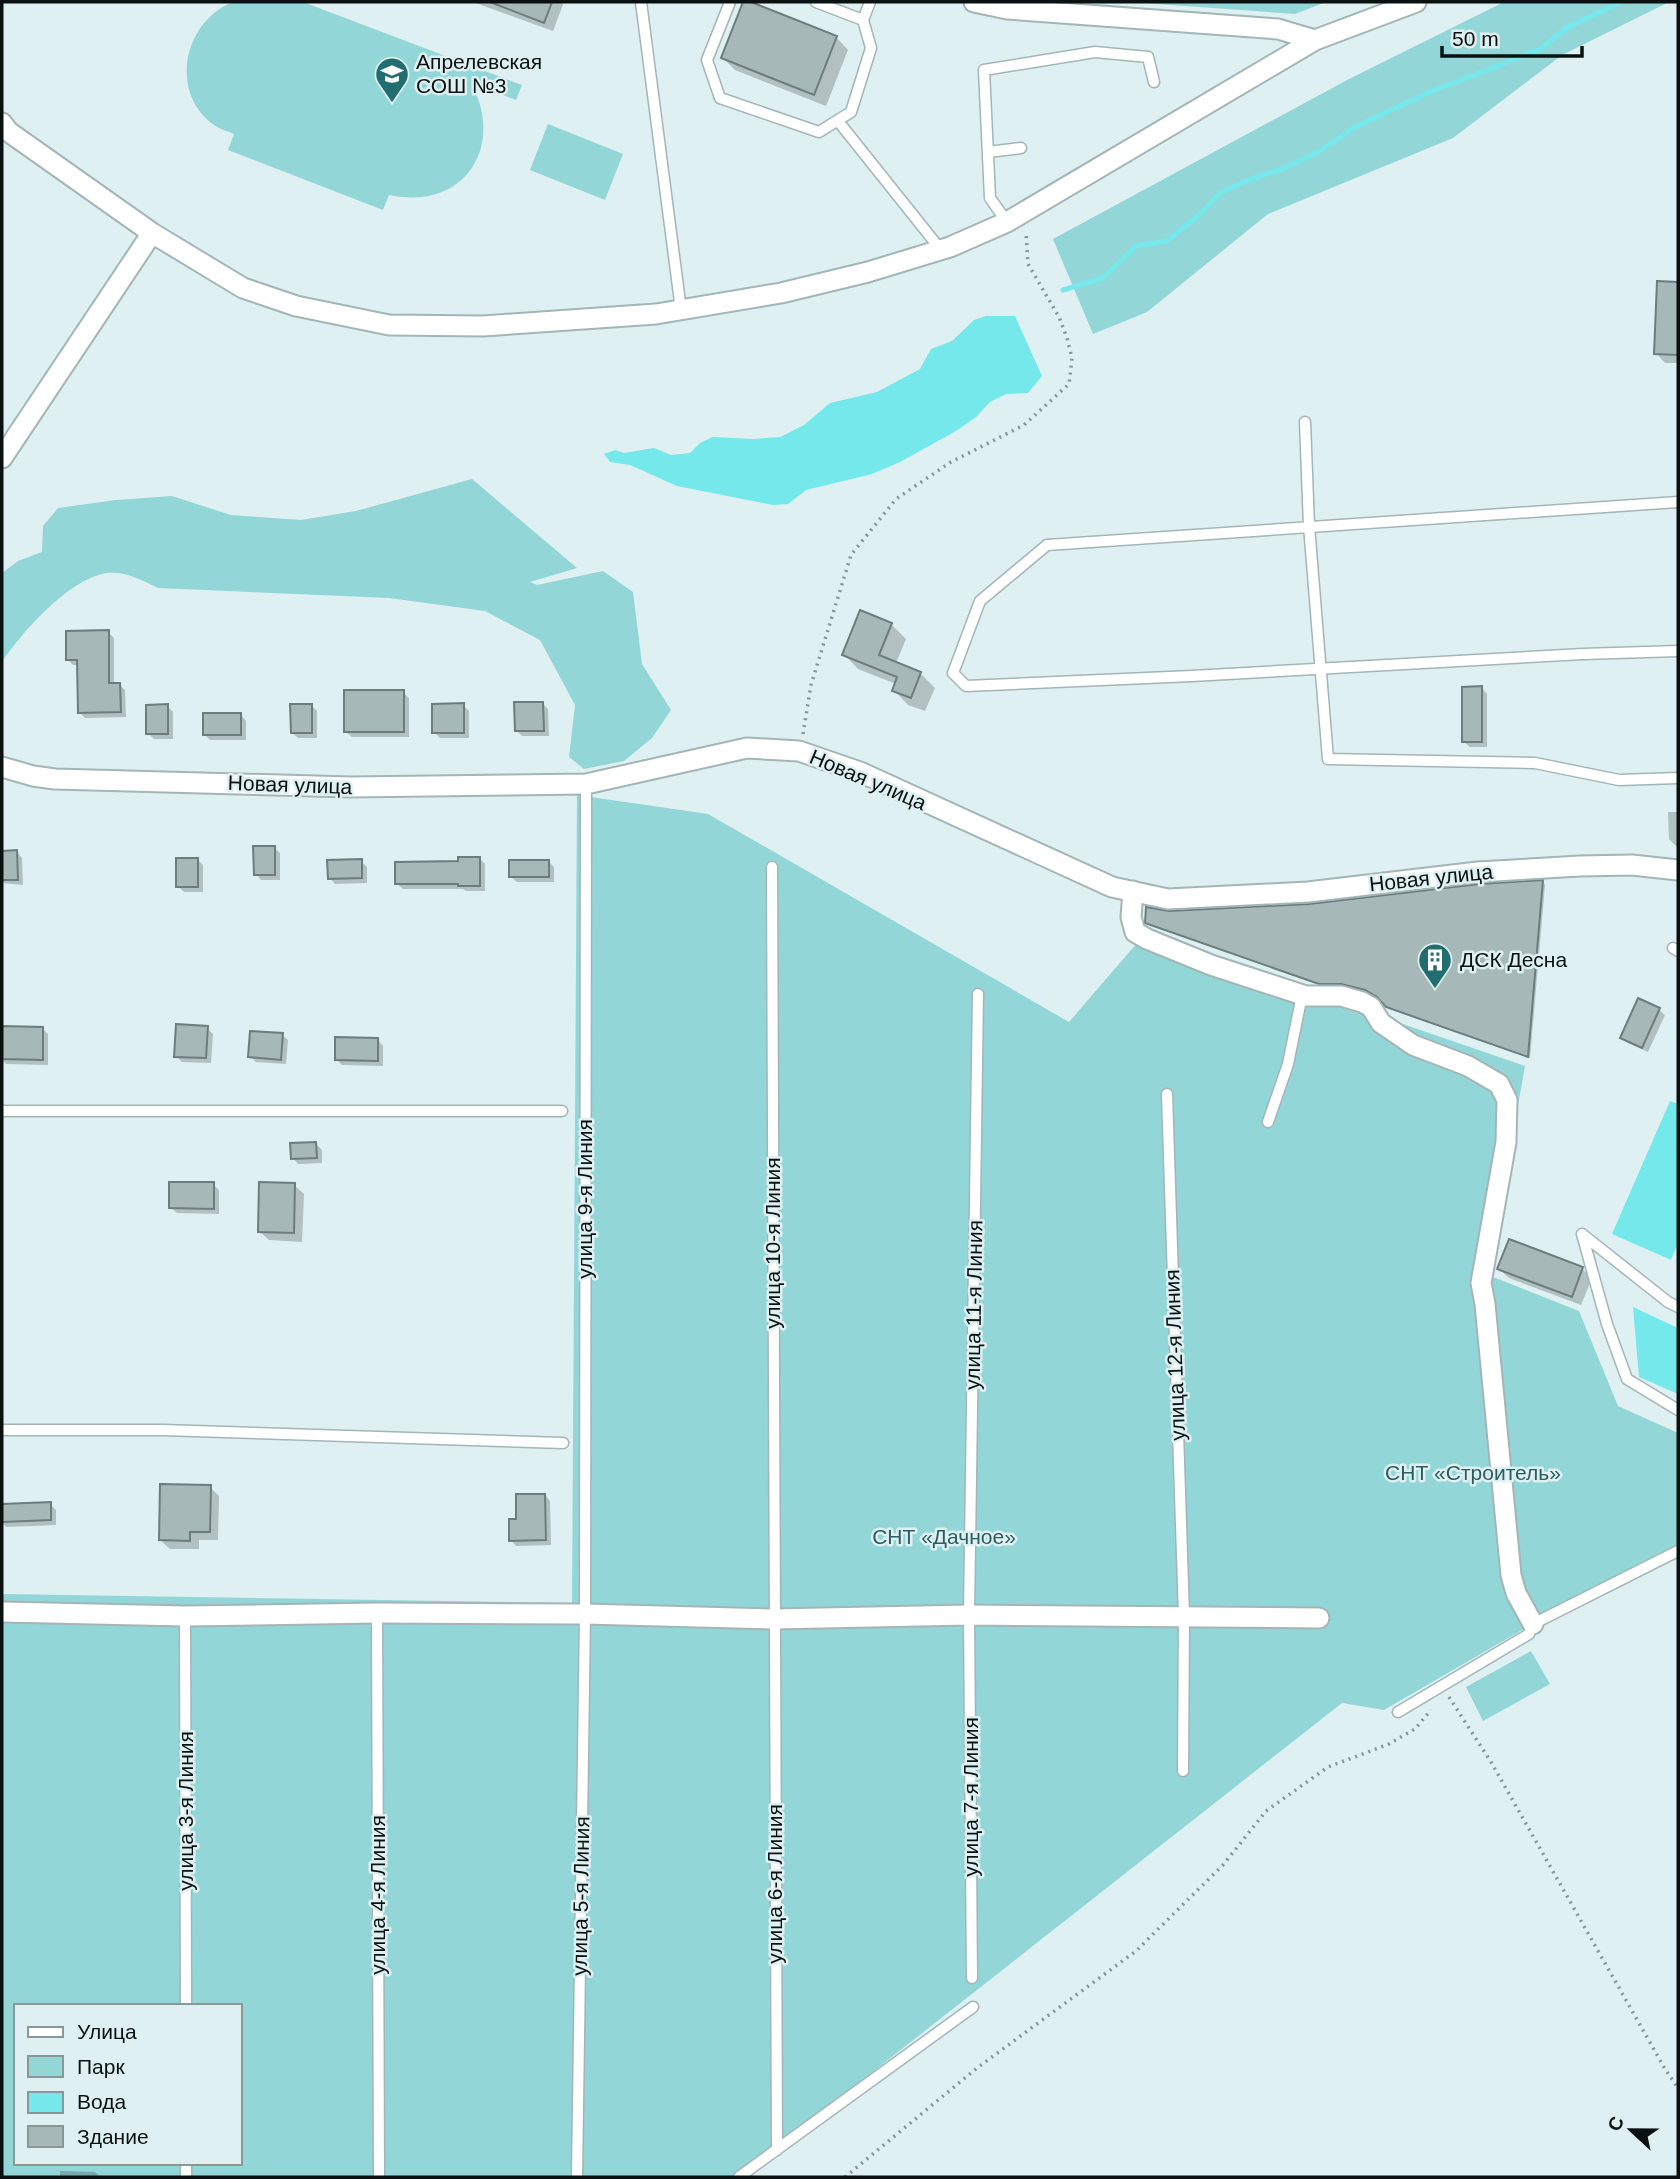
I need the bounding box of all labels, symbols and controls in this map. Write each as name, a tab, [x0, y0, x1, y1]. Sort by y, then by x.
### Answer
scale bar	[1442, 14, 1582, 58]
text: 50 m	[1452, 27, 1499, 50]
place label: Апрелевская СОШ №3	[416, 50, 542, 97]
school or university icon: Апрелевская СОШ №3	[373, 55, 411, 104]
street label: Новая улица	[806, 745, 930, 815]
street label: Новая улица	[227, 771, 353, 798]
street label: Новая улица	[1368, 860, 1494, 895]
building icon: ДСК Десна	[1416, 941, 1454, 990]
place label: ДСК Десна	[1460, 948, 1567, 971]
street label: улица 9-я Линия	[573, 1119, 596, 1279]
street label: улица 10-я Линия	[761, 1157, 784, 1329]
street label: улица 11-я Линия	[961, 1220, 986, 1390]
street label: улица 12-я Линия	[1160, 1269, 1189, 1441]
park label: СНТ «Строитель»	[1385, 1461, 1561, 1484]
park label: СНТ «Дачное»	[872, 1525, 1016, 1548]
street label: улица 7-я Линия	[959, 1717, 982, 1877]
street label: улица 3-я Линия	[174, 1731, 197, 1891]
street label: улица 6-я Линия	[763, 1804, 786, 1964]
street label: улица 4-я Линия	[366, 1815, 389, 1975]
street label: улица 5-я Линия	[568, 1816, 593, 1976]
legend	[14, 2004, 242, 2165]
text: Улица	[77, 2020, 137, 2043]
text: Парк	[77, 2055, 125, 2078]
text: Вода	[77, 2090, 126, 2113]
north arrow	[1596, 2095, 1666, 2165]
text: С	[1603, 2113, 1628, 2134]
text: Здание	[77, 2125, 149, 2148]

